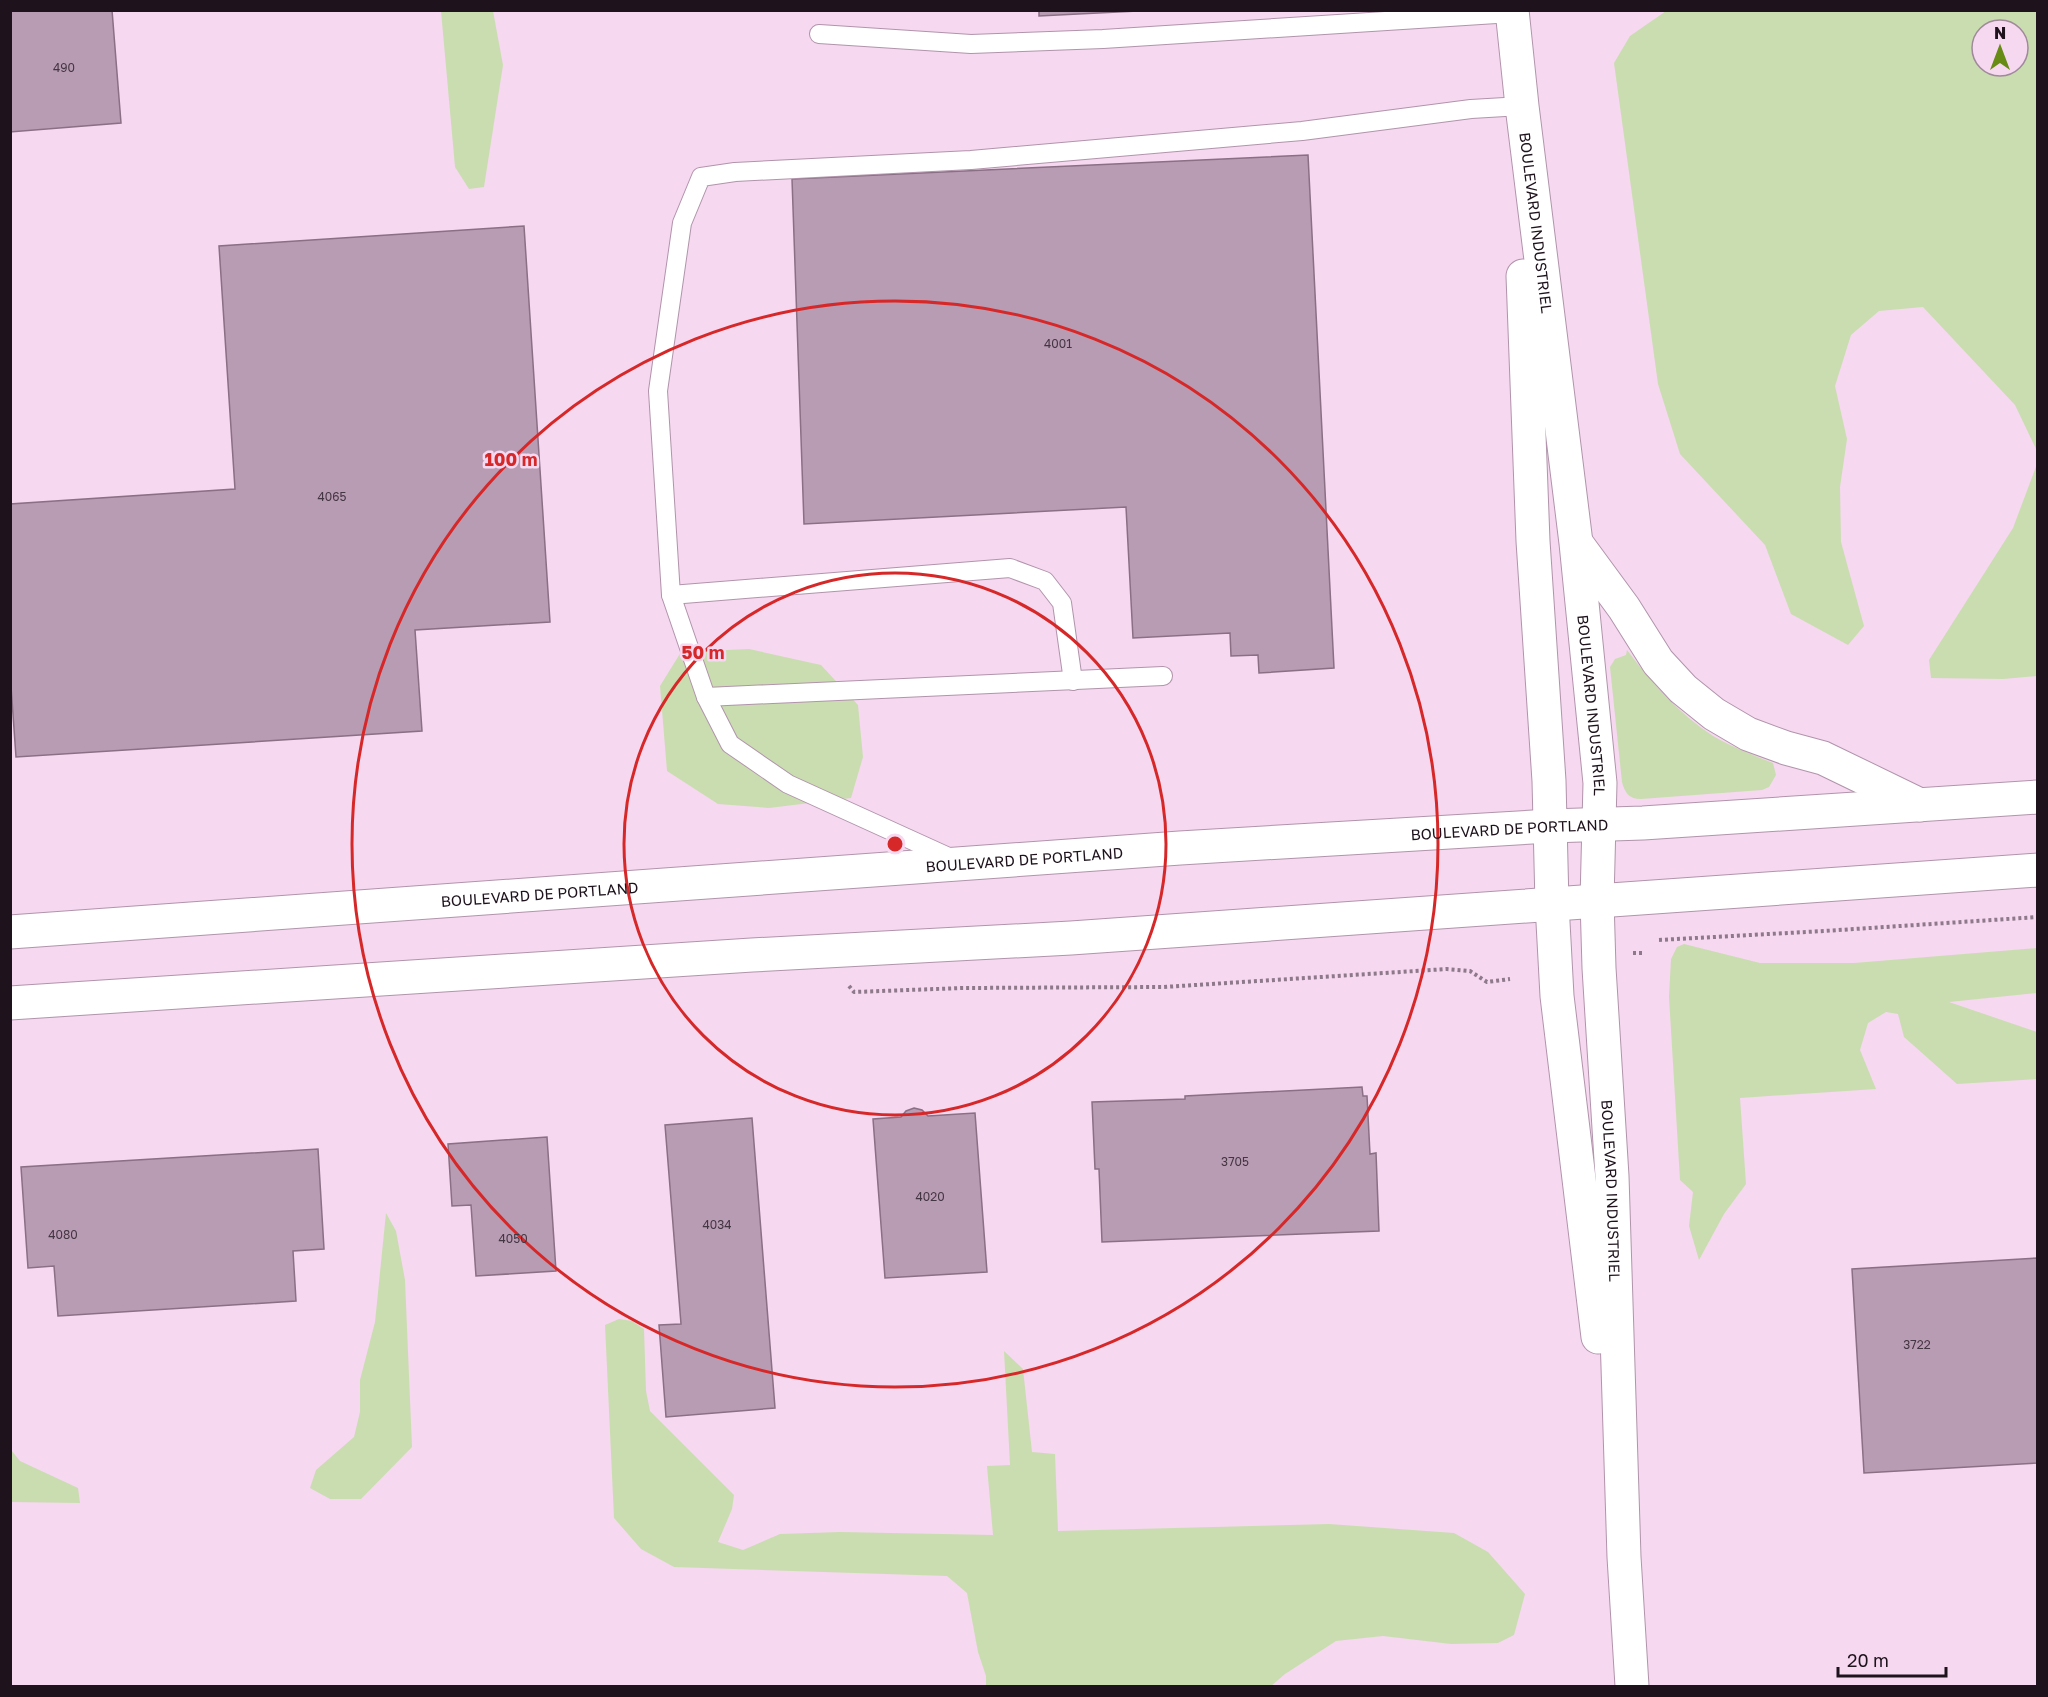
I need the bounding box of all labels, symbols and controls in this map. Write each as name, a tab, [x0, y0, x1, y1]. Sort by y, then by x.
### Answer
north arrow	[1970, 18, 2030, 78]
text: N	[1994, 23, 2006, 43]
house number: 490	[53, 60, 75, 75]
street label: BOULEVARD INDUSTRIEL	[1516, 131, 1557, 315]
house number: 4001	[1044, 336, 1072, 351]
text: 100 m	[485, 448, 537, 470]
house number: 4065	[318, 489, 347, 504]
street label: BOULEVARD INDUSTRIEL	[1574, 614, 1609, 797]
text: 50 m	[682, 641, 724, 663]
street label: BOULEVARD DE PORTLAND	[1410, 815, 1609, 843]
centre of rings	[885, 834, 905, 854]
street label: BOULEVARD DE PORTLAND	[925, 843, 1124, 875]
street label: BOULEVARD DE PORTLAND	[440, 878, 639, 910]
street label: BOULEVARD INDUSTRIEL	[1598, 1099, 1624, 1282]
house number: 3705	[1221, 1154, 1249, 1169]
house number: 4020	[915, 1189, 945, 1204]
house number: 4034	[702, 1217, 732, 1232]
house number: 4080	[48, 1227, 78, 1242]
house number: 4050	[498, 1231, 528, 1246]
house number: 3722	[1903, 1337, 1931, 1352]
scale bar	[1838, 1640, 1946, 1678]
text: 20 m	[1847, 1649, 1889, 1671]

